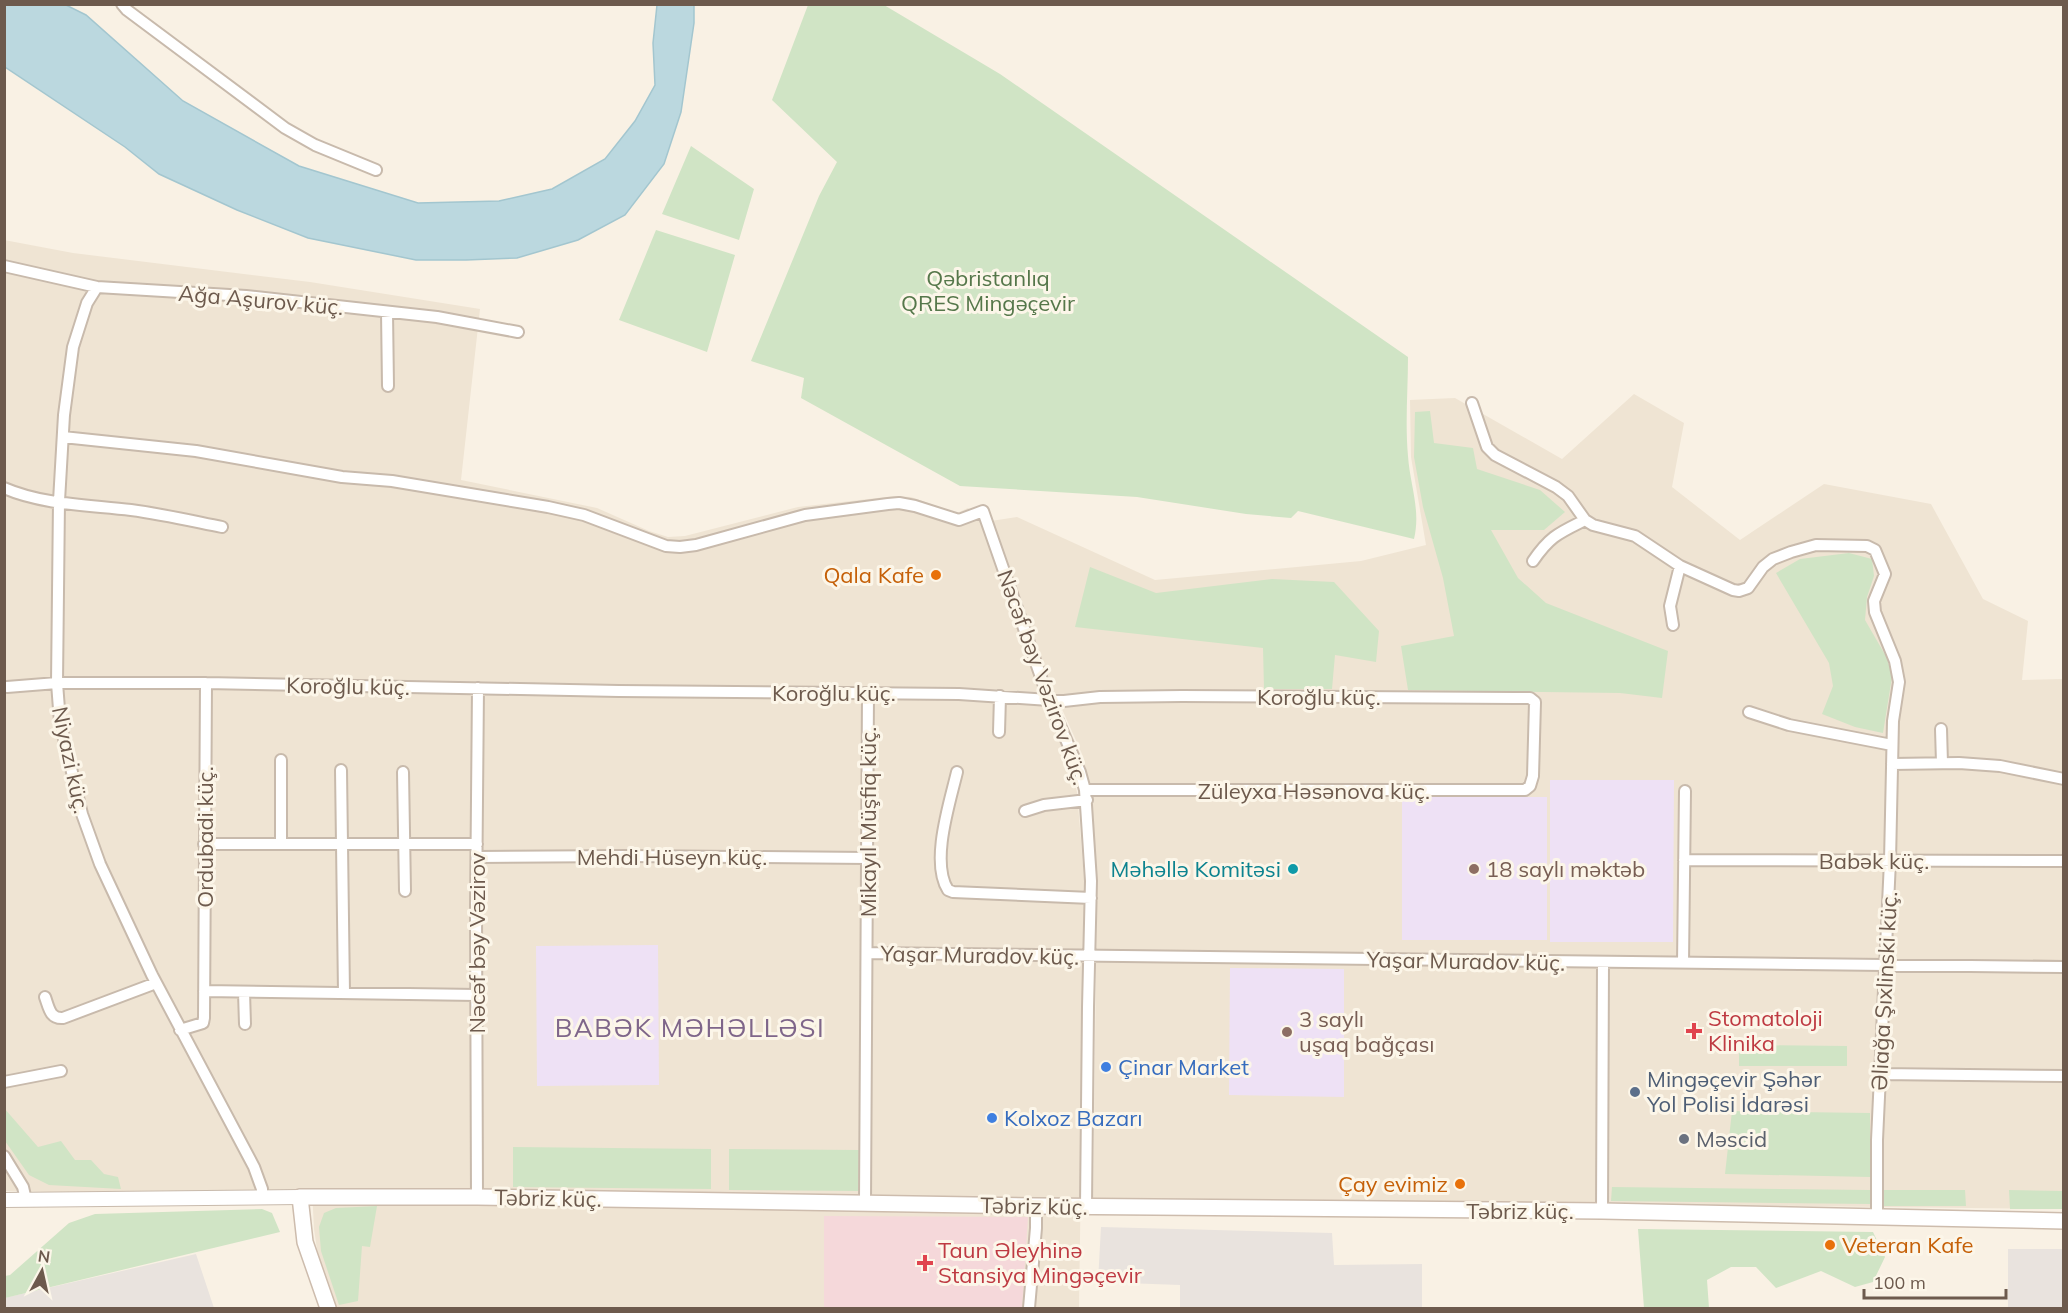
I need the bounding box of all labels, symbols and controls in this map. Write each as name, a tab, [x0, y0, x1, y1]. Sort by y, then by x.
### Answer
park label: Qəbristanlıq QRES Mingəçevir	[901, 264, 1075, 317]
street label: Ağa Aşurov küç.	[177, 279, 345, 321]
place label: Qala Kafe	[823, 561, 924, 589]
street label: Nəcəf bəy Vəzirov küç.	[991, 566, 1095, 788]
marker: Qala Kafe	[929, 568, 943, 582]
street label: Koroğlu küç.	[286, 671, 410, 701]
street label: Koroğlu küç.	[772, 679, 896, 707]
street label: Koroğlu küç.	[1257, 683, 1381, 711]
street label: Niyazi küç.	[46, 704, 96, 816]
street label: Mikayıl Müşfiq küç.	[854, 727, 882, 917]
street label: Ordubadi küç.	[191, 766, 219, 908]
street label: Züleyxa Həsənova küç.	[1198, 777, 1430, 805]
street label: Mehdi Hüseyn küç.	[577, 843, 767, 871]
street label: Babək küç.	[1819, 847, 1929, 875]
street label: Nəcəf bəy Vəzirov	[463, 852, 491, 1034]
place label: Məhəllə Komitəsi	[1111, 855, 1281, 883]
place label: 18 saylı məktəb	[1486, 855, 1645, 883]
marker: Məhəllə Komitəsi	[1286, 862, 1300, 876]
marker: 18 saylı məktəb	[1467, 862, 1481, 876]
street label: Əliağa Şıxlinski küç.	[1865, 890, 1903, 1092]
street label: Yaşar Muradov küç.	[879, 939, 1080, 971]
street label: Yaşar Muradov küç.	[1365, 945, 1566, 977]
place label: Stomatoloji Klinika	[1708, 1004, 1823, 1057]
place label: 3 saylı uşaq bağçası	[1299, 1005, 1435, 1058]
district label: BABƏK MƏHƏLLƏSI	[555, 1011, 825, 1044]
marker: Stomatoloji Klinika	[1685, 1022, 1703, 1040]
marker: 3 saylı uşaq bağçası	[1280, 1025, 1294, 1039]
place label: Çinar Market	[1118, 1053, 1249, 1081]
marker: Çinar Market	[1099, 1060, 1113, 1074]
place label: Mingəçevir Şəhər Yol Polisi İdarəsi	[1646, 1065, 1821, 1118]
marker: Mingəçevir Şəhər Yol Polisi İdarəsi	[1628, 1085, 1642, 1099]
place label: Kolxoz Bazarı	[1004, 1104, 1143, 1132]
marker: Kolxoz Bazarı	[985, 1111, 999, 1125]
place label: Məscid	[1696, 1125, 1767, 1153]
marker: Məscid	[1677, 1132, 1691, 1146]
place label: Çay evimiz	[1338, 1170, 1448, 1198]
marker: Çay evimiz	[1453, 1177, 1467, 1191]
street label: Təbriz küç.	[494, 1183, 602, 1213]
street label: Təbriz küç.	[980, 1191, 1088, 1221]
street label: Təbriz küç.	[1466, 1197, 1574, 1225]
place label: Veteran Kafe	[1842, 1231, 1974, 1259]
place label: Taun Əleyhinə Stansiya Mingəçevir	[938, 1236, 1142, 1289]
marker: Veteran Kafe	[1823, 1238, 1837, 1252]
north arrow	[12, 1241, 72, 1301]
text: N	[37, 1245, 51, 1267]
marker: Taun Əleyhinə Stansiya Mingəçevir	[916, 1254, 934, 1272]
scale bar	[1864, 1262, 2006, 1300]
text: 100 m	[1873, 1271, 1926, 1294]

